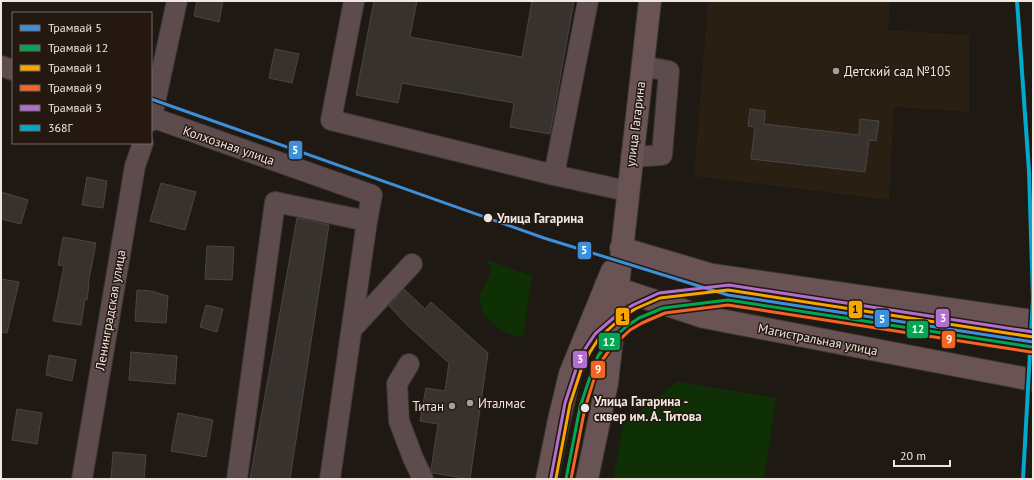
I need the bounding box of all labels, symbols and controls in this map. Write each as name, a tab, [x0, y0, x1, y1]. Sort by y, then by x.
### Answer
legend	[12, 12, 152, 144]
text: Трамвай 5	[48, 20, 102, 35]
text: Трамвай 12	[48, 40, 108, 55]
text: Трамвай 1	[48, 60, 102, 75]
place label: Детский сад №105	[844, 63, 951, 80]
marker: Детский сад №105	[831, 66, 841, 76]
text: Трамвай 9	[48, 80, 102, 95]
street label: улица Гагарина	[622, 80, 649, 168]
text: Трамвай 3	[48, 100, 102, 115]
text: 368Г	[48, 120, 74, 135]
street label: Колхозная улица	[181, 122, 277, 169]
line badge: 5	[288, 140, 303, 160]
text: 5	[292, 143, 298, 157]
place label: Улица Гагарина	[496, 210, 584, 227]
marker: Улица Гагарина	[482, 212, 494, 224]
line badge: 5	[577, 241, 592, 260]
text: 5	[581, 243, 587, 257]
street label: Ленинградская улица	[91, 248, 129, 373]
line badge: 1	[848, 300, 863, 319]
text: 1	[852, 302, 858, 316]
line badge: 1	[615, 307, 630, 326]
line badge: 3	[935, 308, 950, 328]
line badge: 5	[874, 309, 890, 328]
text: 1	[620, 310, 626, 324]
text: 3	[940, 311, 946, 325]
text: 5	[879, 312, 885, 326]
street label: Магистральная улица	[757, 320, 879, 359]
line badge: 12	[906, 320, 929, 339]
text: 12	[912, 322, 924, 336]
line badge: 9	[941, 330, 956, 349]
line badge: 12	[598, 332, 621, 351]
text: 9	[946, 332, 952, 346]
text: 12	[603, 335, 615, 349]
line badge: 3	[572, 350, 588, 369]
text: 3	[577, 352, 583, 366]
line badge: 9	[590, 360, 606, 379]
text: 9	[595, 362, 601, 376]
place label: Улица Гагарина - сквер им. А. Титова	[593, 393, 702, 425]
place label: Италмас	[478, 395, 526, 412]
place label: Титан	[412, 398, 444, 415]
marker: Италмас	[465, 398, 475, 408]
marker: Титан	[447, 401, 457, 411]
marker: Улица Гагарина - сквер им. А. Титова	[579, 402, 591, 414]
scale bar	[894, 442, 950, 468]
text: 20 m	[900, 448, 926, 463]

